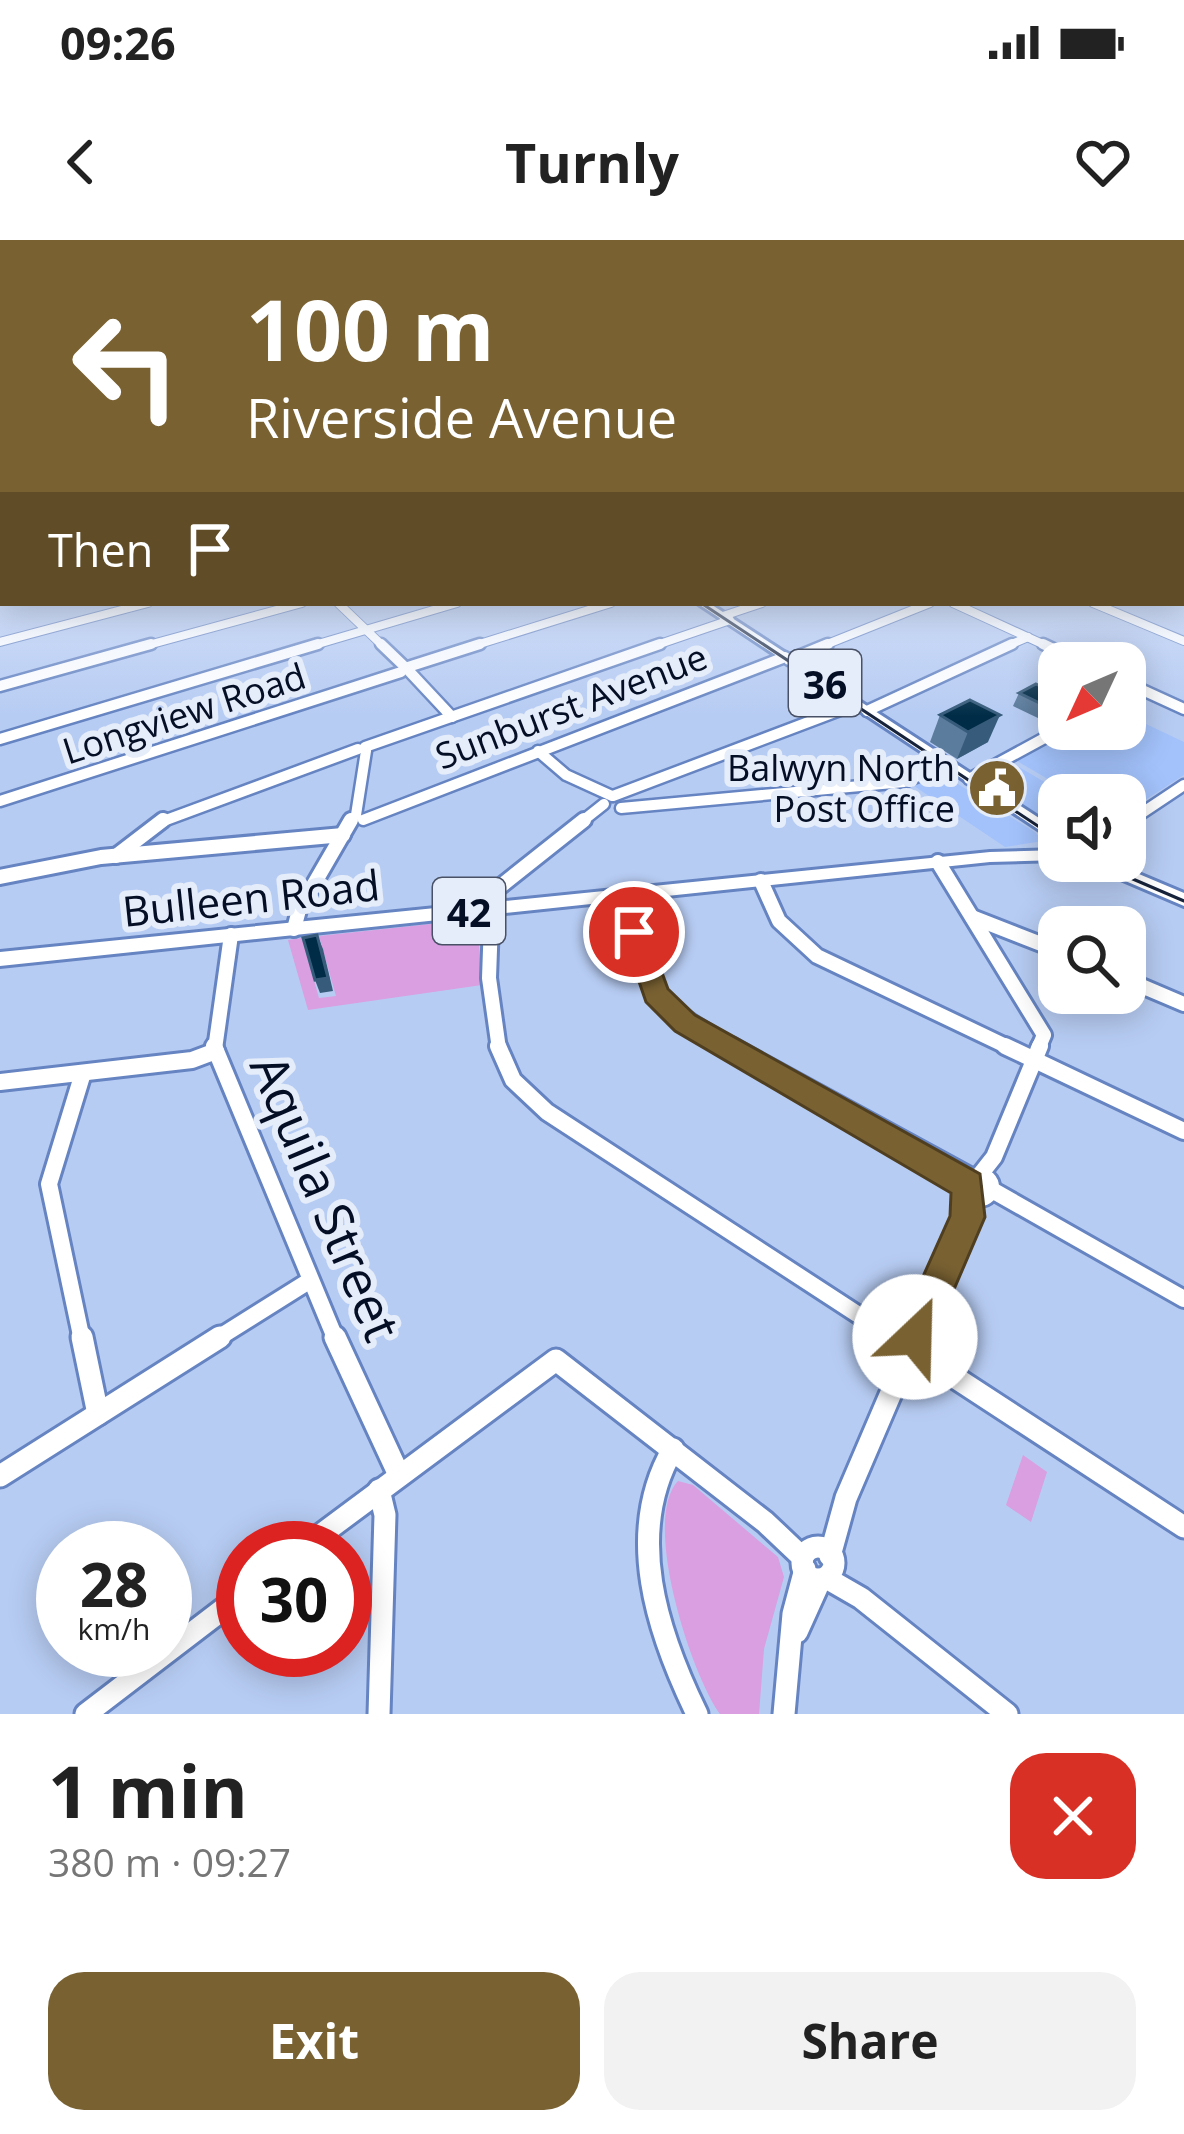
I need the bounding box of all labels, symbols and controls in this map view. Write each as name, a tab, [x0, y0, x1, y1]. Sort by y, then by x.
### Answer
text: 09:26	[60, 12, 176, 73]
text: Turnly	[505, 125, 679, 199]
icon: back	[48, 129, 114, 195]
icon: heart	[1070, 129, 1136, 195]
text: 100 m	[246, 271, 494, 386]
icon: left	[48, 288, 204, 444]
text: Riverside Avenue	[246, 380, 677, 454]
icon: arrive	[177, 516, 243, 582]
text: Then	[48, 519, 153, 580]
street label: Sunburst Avenue	[428, 632, 714, 780]
north arrow	[1038, 642, 1146, 750]
map controls	[1038, 642, 1146, 1014]
road number: 36	[789, 650, 861, 716]
street label: Longview Road	[56, 651, 312, 775]
place label: Balwyn North Post Office	[727, 743, 955, 833]
public building icon: Balwyn North Post Office	[966, 757, 1028, 819]
button: sound	[1038, 774, 1146, 882]
street label: Bulleen Road	[120, 855, 382, 939]
road number: 42	[433, 878, 505, 944]
pin	[583, 881, 685, 983]
icon: arrive	[601, 899, 667, 965]
button: search	[1038, 906, 1146, 1014]
street label: Aquila Street	[235, 1043, 419, 1351]
position arrow	[852, 1274, 978, 1400]
speed limit sign: 30	[216, 1521, 372, 1677]
text: 28	[80, 1543, 148, 1625]
text: km/h	[78, 1608, 150, 1649]
text: 1 min	[48, 1741, 248, 1839]
button: close	[1010, 1753, 1136, 1879]
text: 380 m · 09:27	[48, 1835, 291, 1888]
button: Exit	[48, 1972, 580, 2110]
button: Share	[604, 1972, 1136, 2110]

